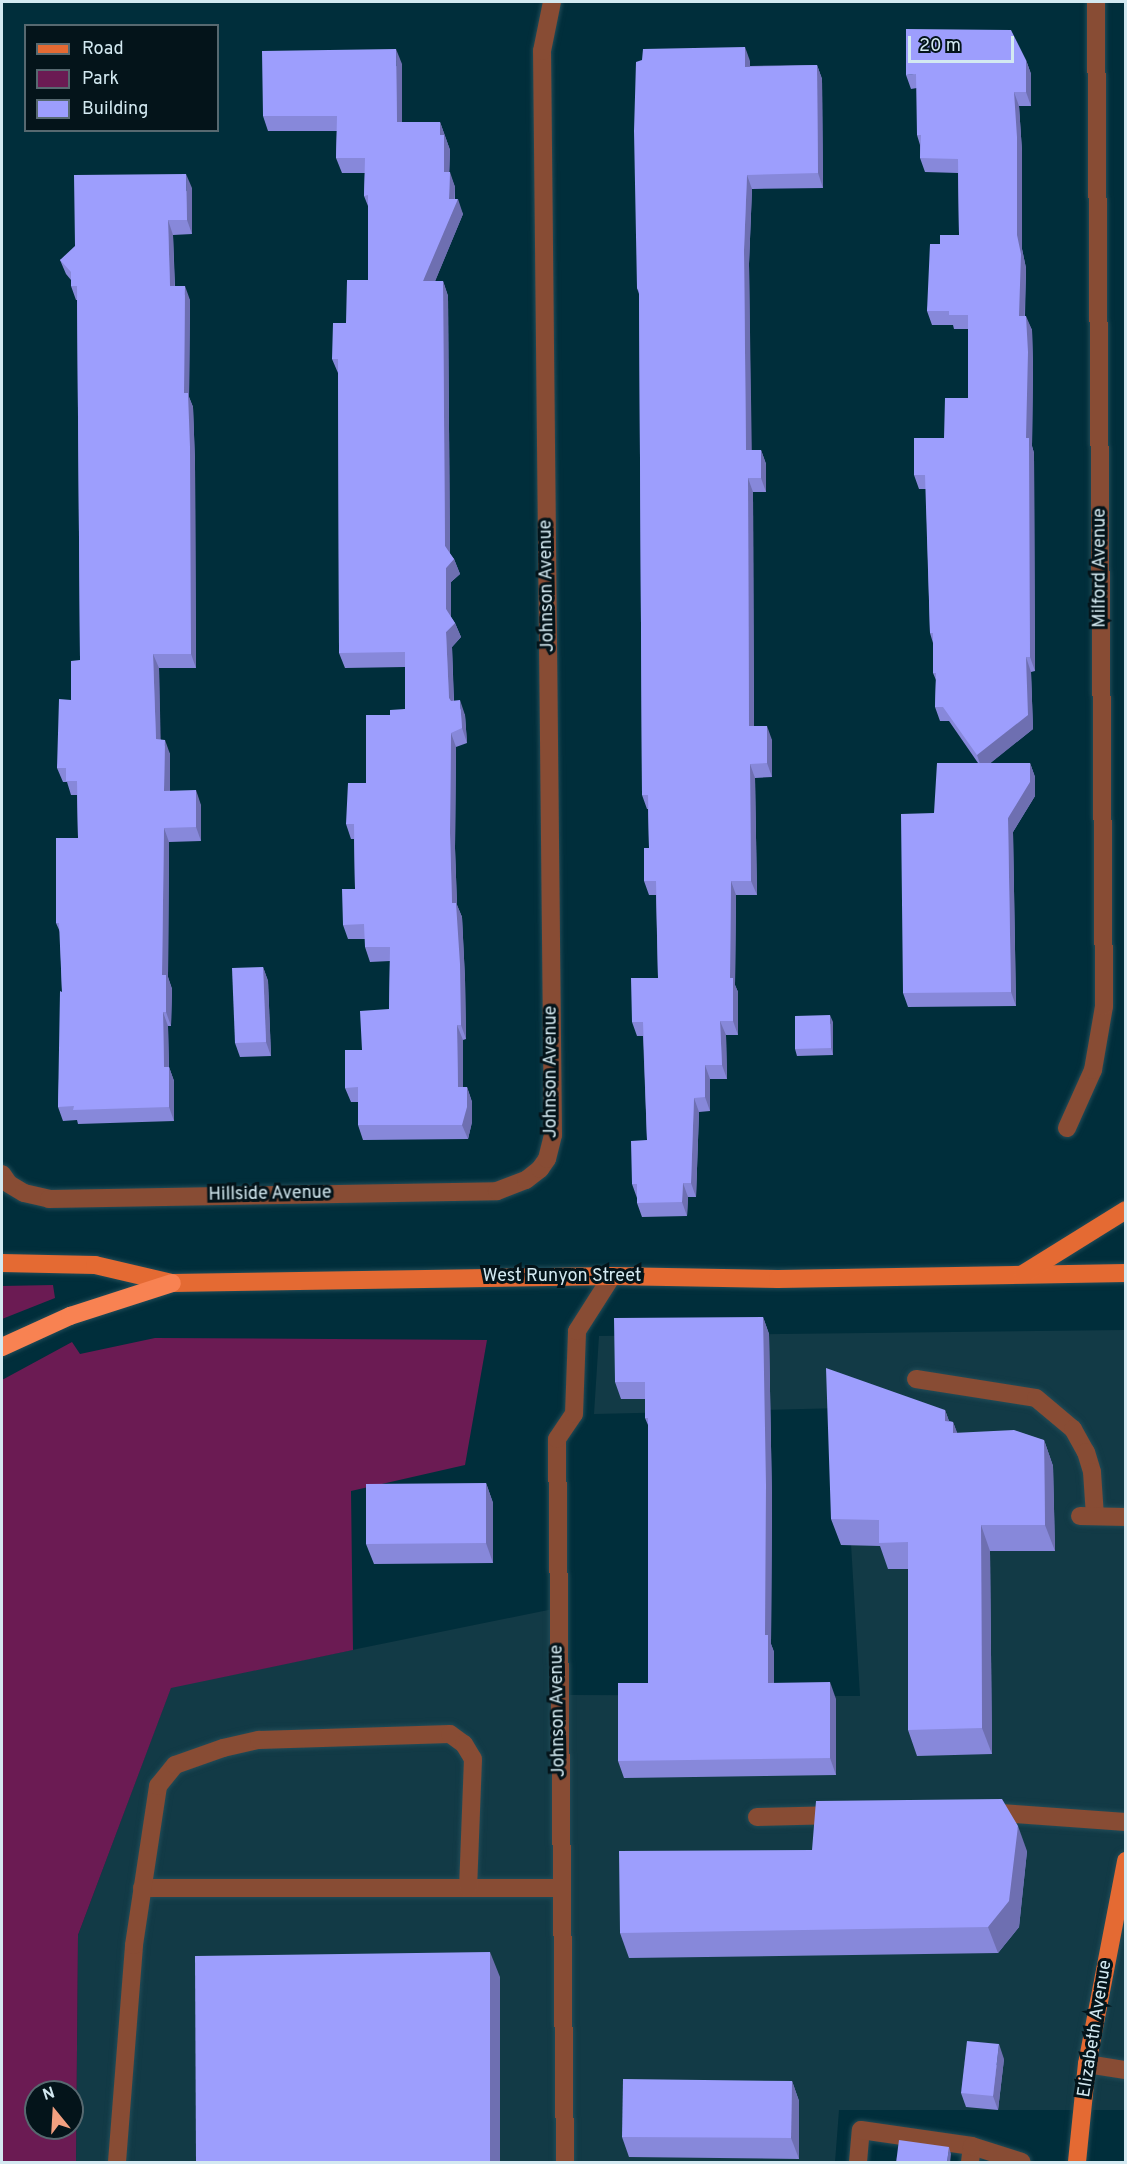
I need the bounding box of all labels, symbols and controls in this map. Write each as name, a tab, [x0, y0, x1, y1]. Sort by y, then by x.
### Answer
legend	[24, 24, 219, 132]
scale bar	[911, 24, 1018, 62]
text: 20 m	[919, 35, 961, 58]
text: Road	[82, 38, 124, 61]
text: Park	[82, 68, 119, 91]
text: Building	[82, 98, 148, 121]
street label: Milford Avenue	[1090, 508, 1112, 628]
street label: Johnson Avenue	[536, 519, 560, 653]
street label: Johnson Avenue	[541, 1005, 563, 1139]
street label: Hillside Avenue	[208, 1183, 332, 1207]
street label: West Runyon Street	[483, 1266, 641, 1288]
street label: Johnson Avenue	[547, 1644, 571, 1778]
street label: Elizabeth Avenue	[1074, 1958, 1118, 2100]
north arrow	[24, 2080, 84, 2140]
text: N	[40, 2083, 58, 2106]

